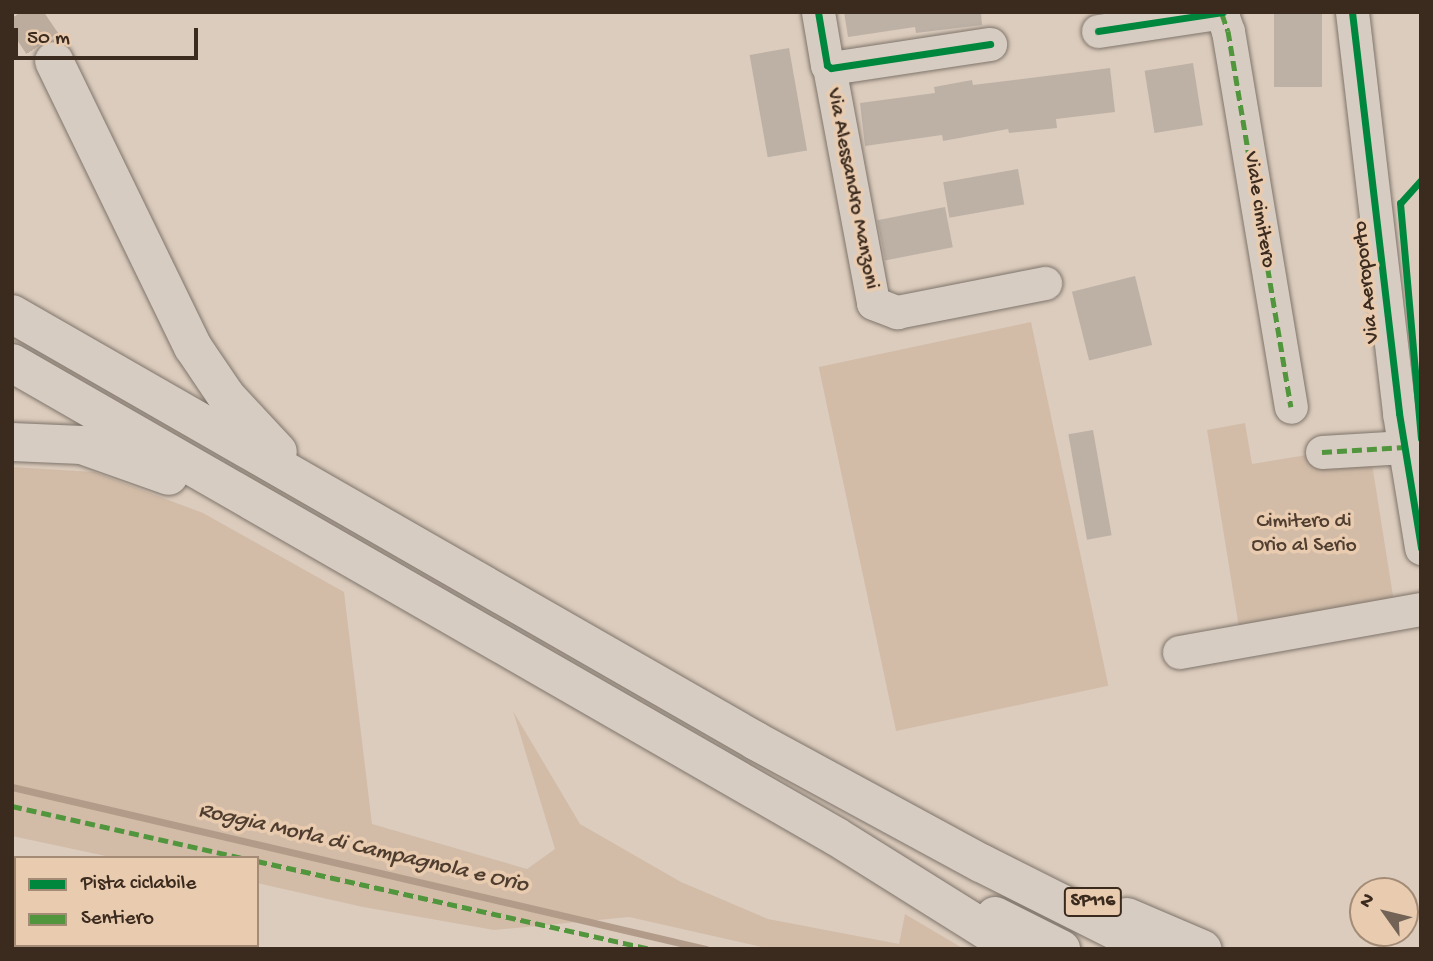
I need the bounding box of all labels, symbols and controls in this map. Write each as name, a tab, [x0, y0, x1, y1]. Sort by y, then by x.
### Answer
scale bar	[18, 14, 201, 58]
text: 50 m	[27, 27, 70, 52]
street label: Via Alessandro Manzoni	[819, 86, 883, 292]
street label: Viale cimitero	[1236, 150, 1280, 270]
street label: Via Aeroporto	[1349, 220, 1387, 344]
park label: Cimitero di Orio al Serio	[1251, 510, 1357, 560]
water label: Roggia Morla di Campagnola e Orio	[195, 798, 531, 900]
legend	[14, 856, 259, 947]
text: Pista ciclabile	[81, 872, 196, 897]
north arrow	[1349, 877, 1419, 947]
road number: SP116	[1063, 887, 1123, 918]
text: N	[1355, 890, 1381, 913]
text: Sentiero	[81, 907, 154, 932]

